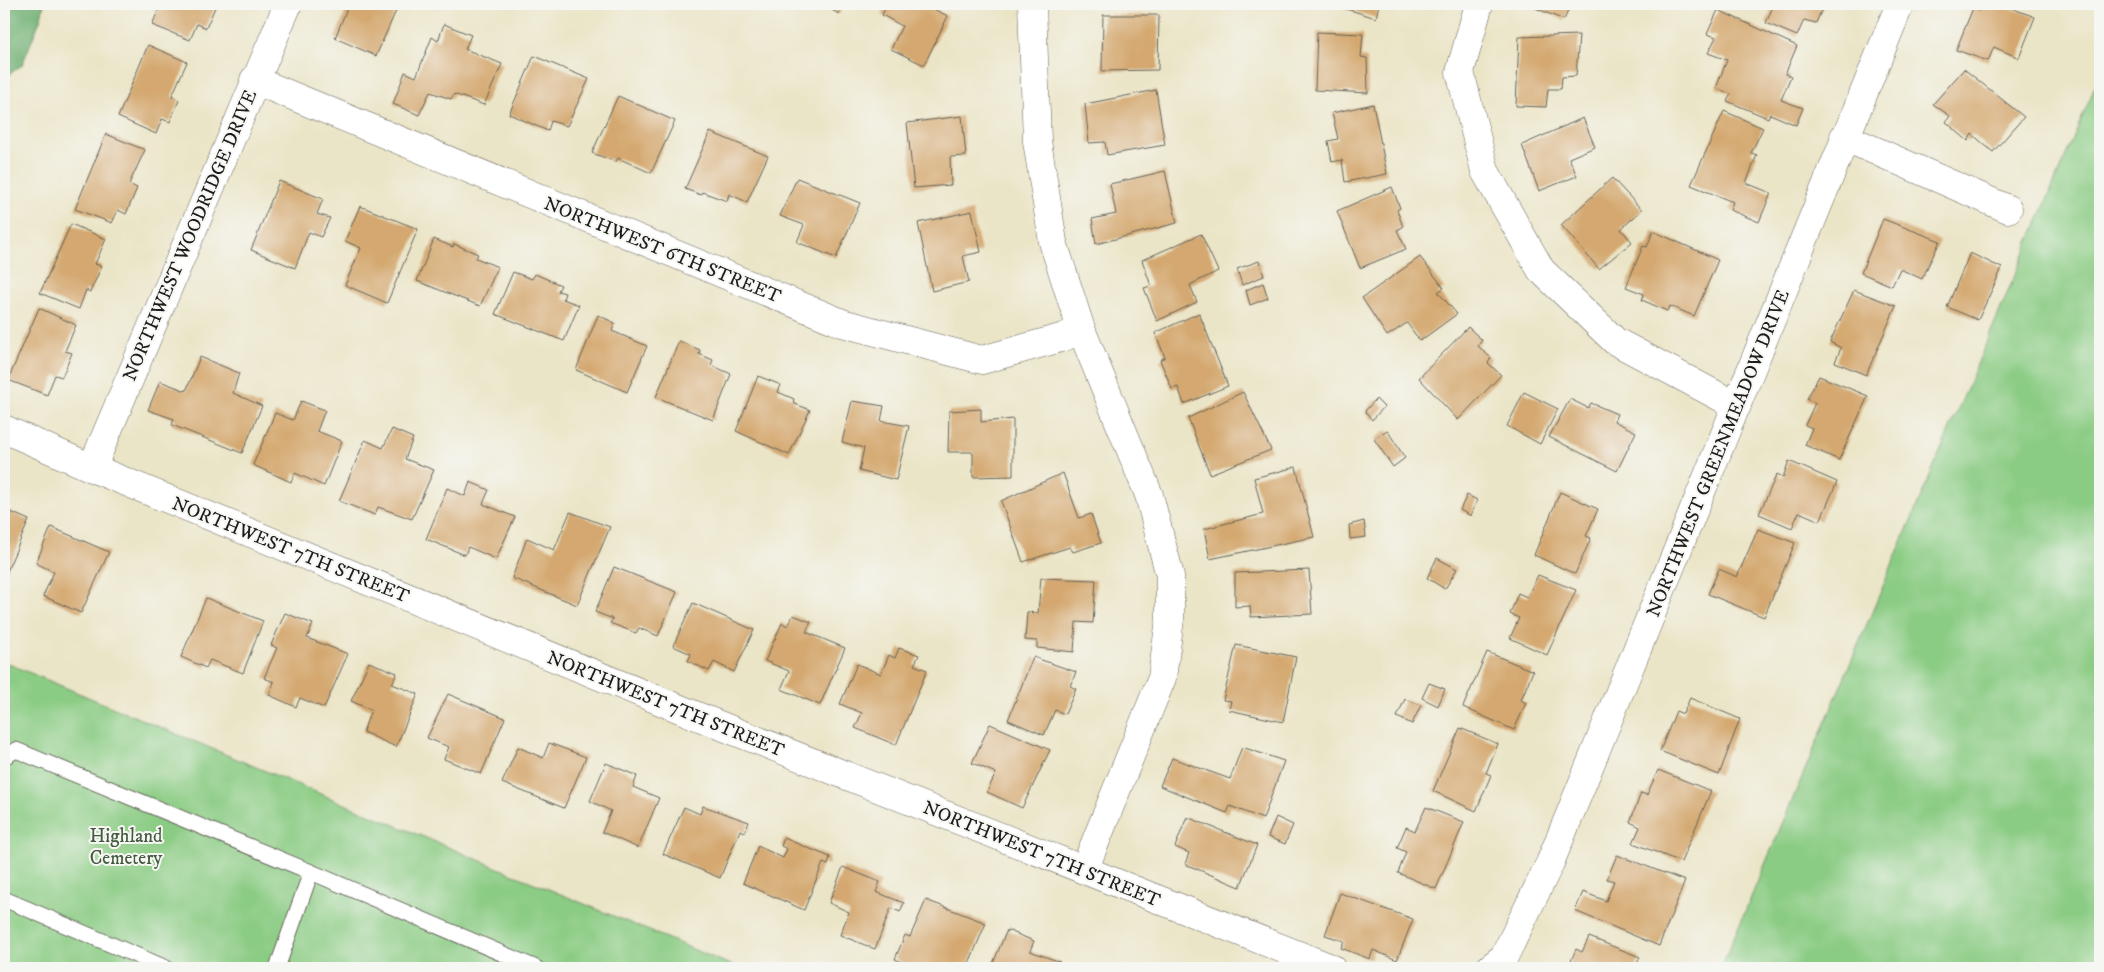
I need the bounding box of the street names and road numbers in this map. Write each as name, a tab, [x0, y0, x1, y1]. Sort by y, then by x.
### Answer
street label: NORTHWEST WOODRIDGE DRIVE	[118, 87, 262, 385]
street label: NORTHWEST 6TH STREET	[541, 192, 785, 309]
street label: NORTHWEST GREENMEADOW DRIVE	[1642, 287, 1795, 621]
street label: NORTHWEST 7TH STREET	[169, 492, 413, 609]
street label: NORTHWEST 7TH STREET	[544, 646, 788, 763]
street label: NORTHWEST 7TH STREET	[920, 796, 1164, 913]

